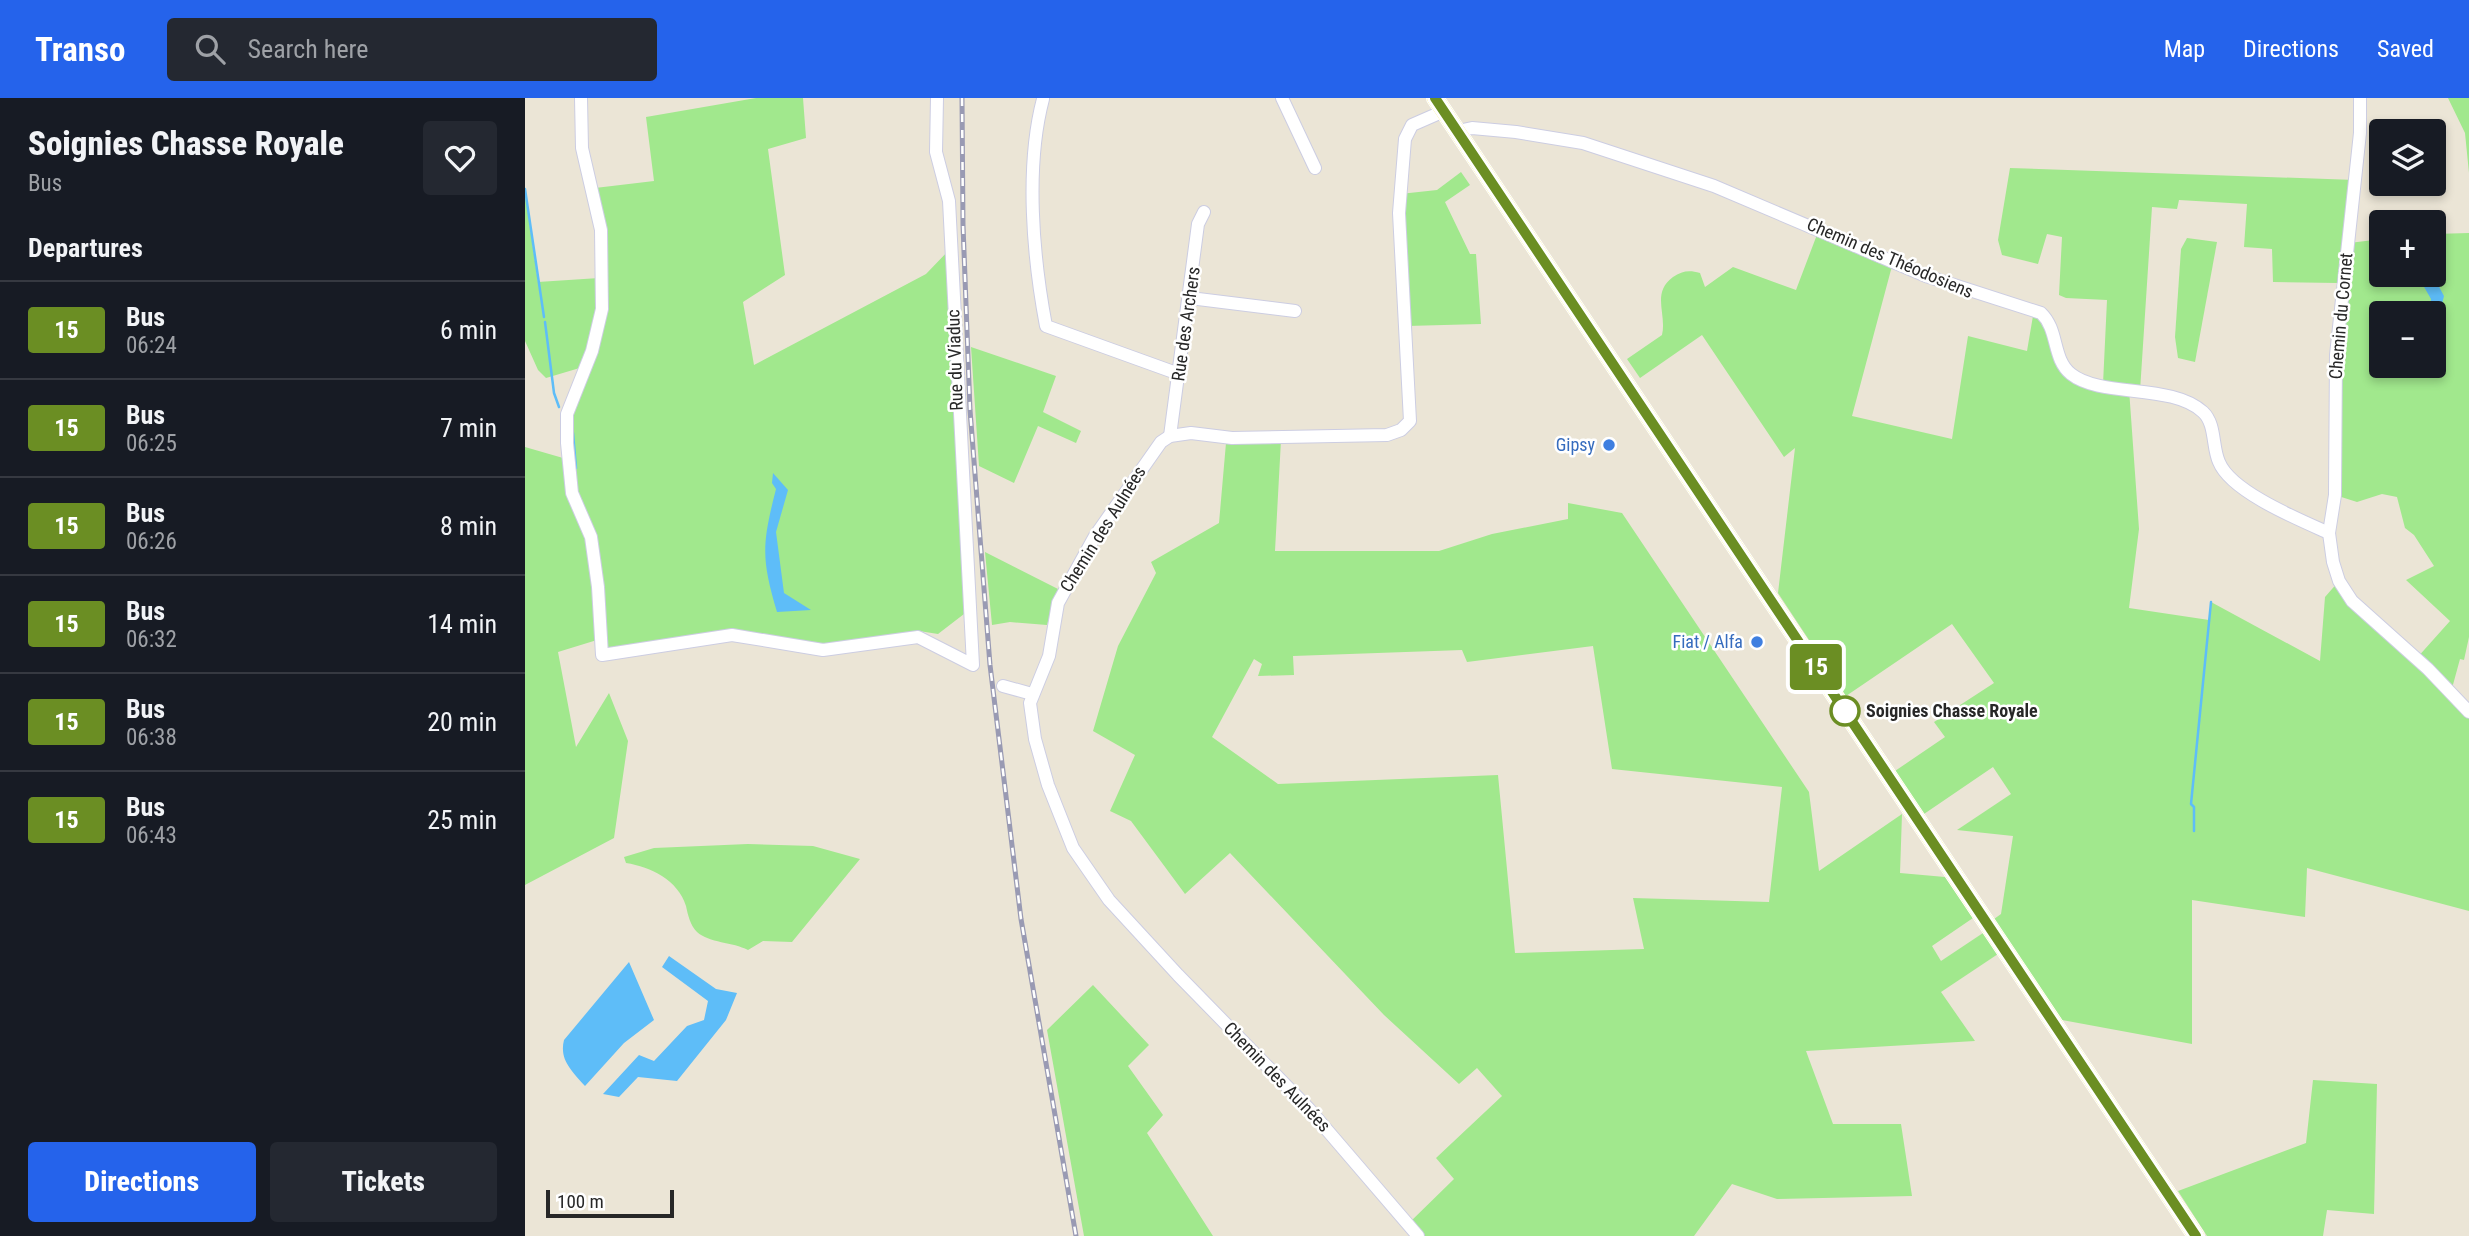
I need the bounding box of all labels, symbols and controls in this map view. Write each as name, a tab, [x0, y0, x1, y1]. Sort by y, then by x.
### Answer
search box	[167, 18, 657, 81]
text: Transo	[35, 30, 125, 69]
icon: search	[191, 30, 229, 68]
text: Search here	[247, 34, 368, 64]
text: Map	[2164, 35, 2205, 63]
text: Directions	[2243, 35, 2339, 63]
text: Saved	[2377, 35, 2434, 63]
map controls	[2369, 119, 2446, 378]
button: layers	[2369, 119, 2446, 196]
button: heart	[423, 121, 497, 195]
text: Soignies Chasse Royale	[28, 124, 344, 163]
text: Bus	[28, 170, 62, 197]
button: +	[2369, 210, 2446, 287]
street label: Chemin des Théodosiens	[1804, 213, 1976, 302]
text: Departures	[28, 233, 143, 263]
street label: Chemin du Cornet	[2325, 252, 2356, 380]
street label: Rue des Archers	[1167, 265, 1204, 383]
button: −	[2369, 301, 2446, 378]
text: Bus	[126, 302, 165, 332]
street label: Rue du Viaduc	[942, 309, 967, 411]
text: 6 min	[440, 315, 497, 345]
text: 15	[54, 316, 79, 344]
text: 06:24	[126, 332, 177, 359]
text: Bus	[126, 400, 165, 430]
text: 7 min	[440, 413, 497, 443]
text: 15	[54, 414, 79, 442]
text: 06:25	[126, 430, 177, 457]
place label: Gipsy	[1556, 434, 1595, 455]
marker: Gipsy	[1601, 437, 1617, 453]
street label: Chemin des Aulnées	[1055, 462, 1150, 596]
text: Bus	[126, 498, 165, 528]
text: 8 min	[440, 511, 497, 541]
text: 15	[54, 512, 79, 540]
text: 06:26	[126, 528, 177, 555]
text: Bus	[126, 596, 165, 626]
text: 14 min	[427, 609, 497, 639]
text: 15	[54, 610, 79, 638]
text: 06:32	[126, 626, 177, 653]
place label: Fiat / Alfa	[1672, 631, 1743, 652]
marker: Fiat / Alfa	[1749, 634, 1765, 650]
line badge: 15	[1785, 644, 1847, 690]
text: 15	[1804, 653, 1828, 681]
text: Bus	[126, 694, 165, 724]
marker: Soignies Chasse Royale	[1830, 696, 1860, 726]
place label: Soignies Chasse Royale	[1866, 700, 2038, 721]
text: 20 min	[427, 707, 497, 737]
text: 15	[54, 708, 79, 736]
text: 06:38	[126, 724, 177, 751]
text: Bus	[126, 792, 165, 822]
text: 25 min	[427, 805, 497, 835]
text: 15	[54, 806, 79, 834]
text: 06:43	[126, 822, 177, 849]
street label: Chemin des Aulnées	[1220, 1017, 1335, 1136]
button: Directions	[28, 1142, 256, 1222]
button: Tickets	[270, 1142, 497, 1222]
scale bar	[546, 1187, 674, 1219]
text: 100 m	[557, 1190, 604, 1213]

